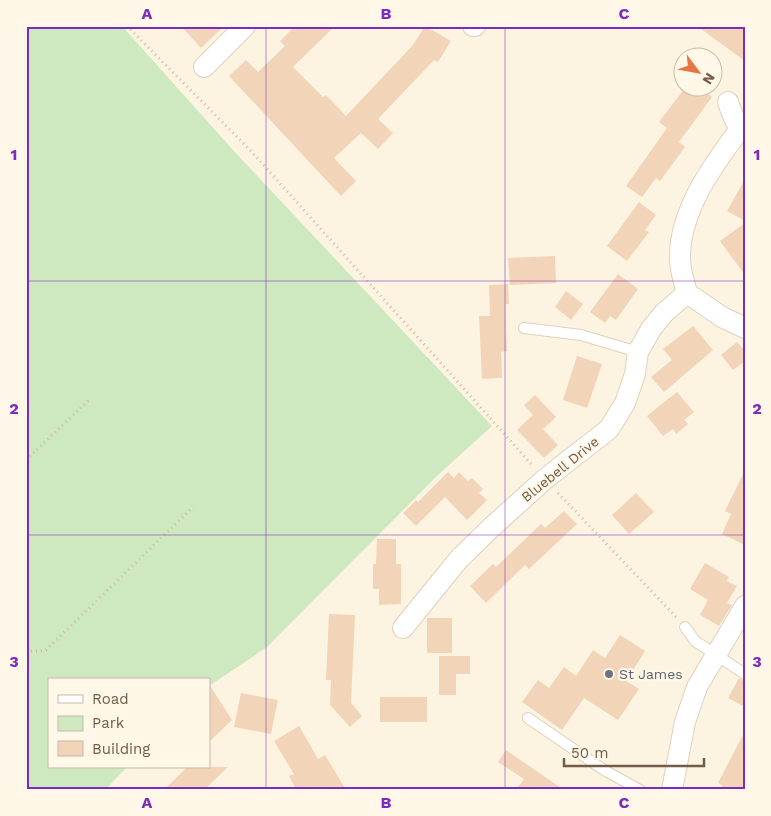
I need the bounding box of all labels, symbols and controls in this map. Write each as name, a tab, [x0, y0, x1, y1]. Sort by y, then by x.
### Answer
text: A	[142, 4, 153, 23]
text: B	[381, 4, 392, 23]
text: C	[619, 4, 630, 23]
north arrow	[674, 48, 724, 98]
text: N	[699, 70, 719, 88]
text: 1	[11, 145, 17, 164]
text: 1	[754, 145, 760, 164]
text: 2	[9, 399, 19, 418]
text: 2	[752, 399, 762, 418]
street label: Bluebell Drive	[518, 433, 602, 505]
text: 3	[9, 652, 19, 671]
text: 3	[752, 652, 762, 671]
place label: St James	[619, 666, 683, 682]
marker: St James	[603, 668, 615, 680]
legend	[48, 678, 210, 768]
text: Road	[92, 690, 129, 708]
text: Park	[92, 714, 125, 732]
scale bar	[564, 736, 704, 768]
text: Building	[92, 740, 150, 758]
text: 50 m	[571, 744, 608, 762]
text: A	[142, 793, 153, 812]
text: B	[381, 793, 392, 812]
text: C	[619, 793, 630, 812]

